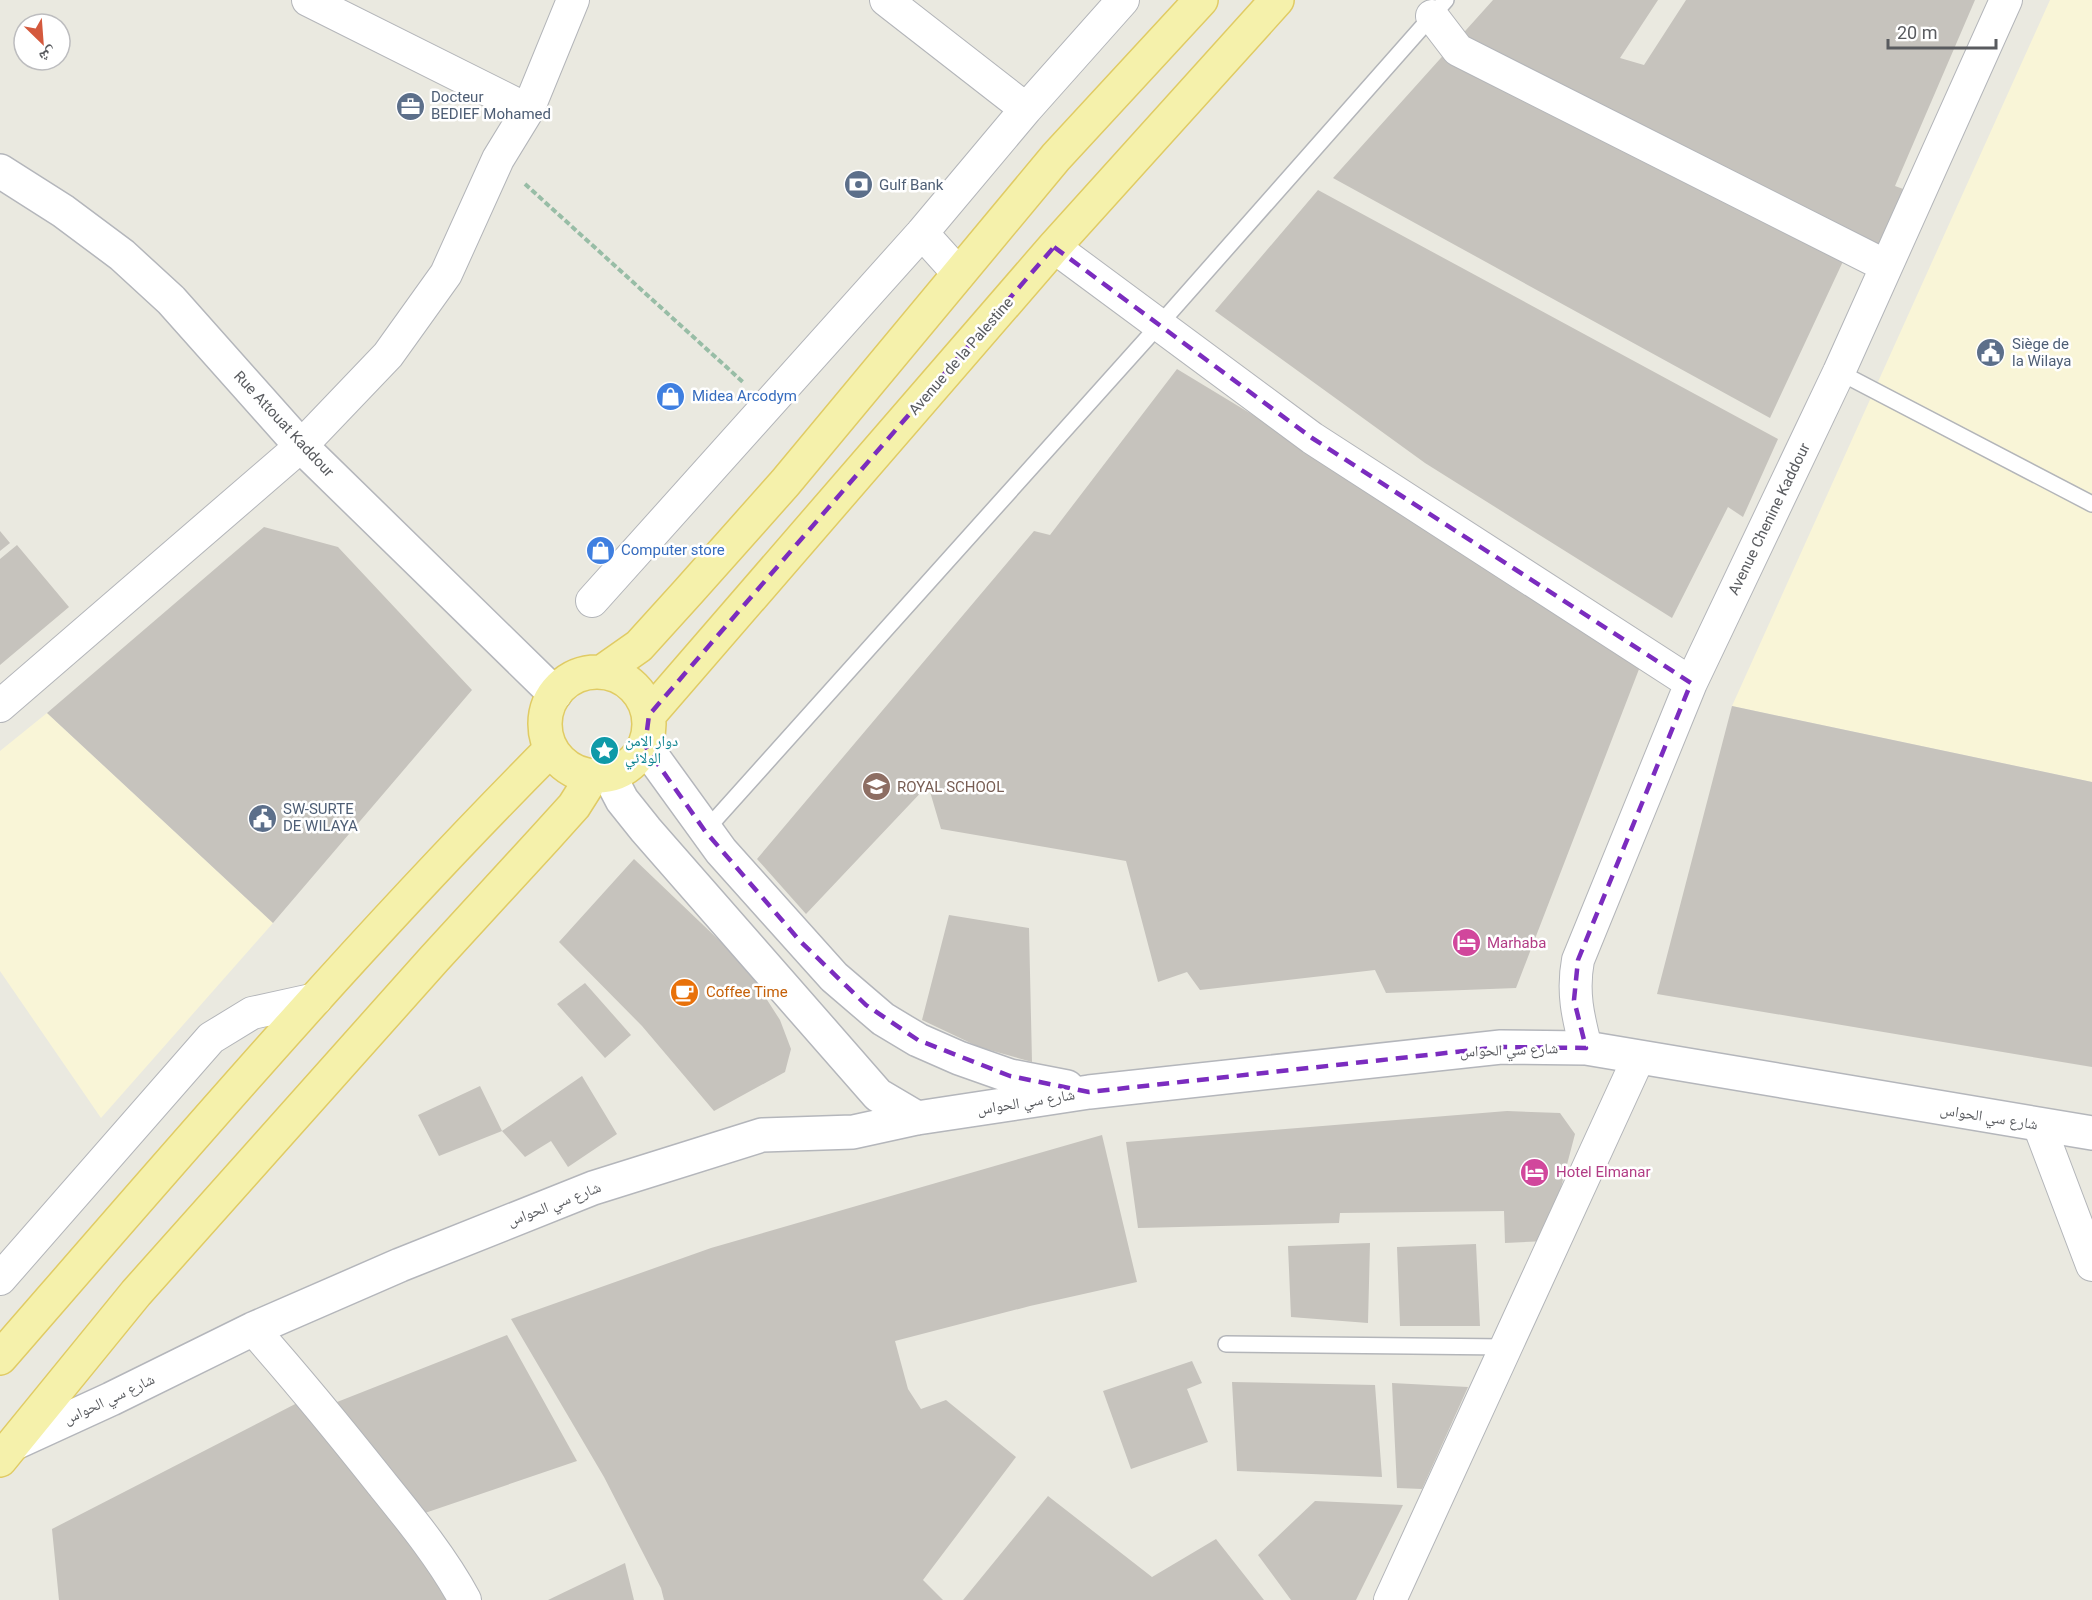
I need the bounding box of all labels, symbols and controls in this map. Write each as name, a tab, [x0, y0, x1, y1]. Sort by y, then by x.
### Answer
north arrow	[12, 12, 72, 72]
scale bar	[1888, 12, 1996, 50]
text: 20 m	[1897, 22, 1937, 43]
text: ش	[36, 43, 60, 67]
place label: Docteur BEDIEF Mohamed	[431, 88, 551, 123]
office icon: Docteur BEDIEF Mohamed	[394, 90, 426, 122]
bank icon: Gulf Bank	[842, 169, 874, 201]
place label: Gulf Bank	[879, 176, 944, 194]
street label: Avenue de la Palestine	[905, 293, 1017, 419]
place label: Siège de la Wilaya	[2012, 335, 2071, 370]
public building icon: Siège de la Wilaya	[1975, 337, 2007, 369]
street label: Rue Attouat Kaddour	[230, 367, 338, 481]
shop icon: Midea Arcodym	[655, 380, 687, 412]
place label: Midea Arcodym	[692, 387, 797, 405]
street label: Avenue Chenine Kaddour	[1724, 440, 1814, 598]
shop icon: Computer store	[584, 534, 616, 566]
place label: Computer store	[621, 541, 725, 559]
place label: دوار الامن الولائي	[625, 732, 678, 770]
place icon: دوار الامن الولائي	[588, 734, 620, 766]
school or university icon: ROYAL SCHOOL	[860, 771, 892, 803]
place label: ROYAL SCHOOL	[897, 778, 1004, 796]
place label: SW-SURTE DE WILAYA	[283, 800, 358, 835]
public building icon: SW-SURTE DE WILAYA	[246, 802, 278, 834]
hotel icon: Marhaba	[1450, 927, 1482, 959]
place label: Marhaba	[1487, 934, 1546, 952]
cafe icon: Coffee Time	[669, 976, 701, 1008]
place label: Coffee Time	[706, 983, 788, 1001]
street label: شارع سي الحواس	[1459, 1039, 1559, 1064]
street label: شارع سي الحواس	[976, 1085, 1077, 1121]
street label: شارع سي الحواس	[1938, 1100, 2039, 1136]
hotel icon: Hotel Elmanar	[1519, 1156, 1551, 1188]
place label: Hotel Elmanar	[1556, 1163, 1651, 1181]
street label: شارع سي الحواس	[505, 1178, 604, 1233]
street label: شارع سي الحواس	[60, 1370, 159, 1431]

